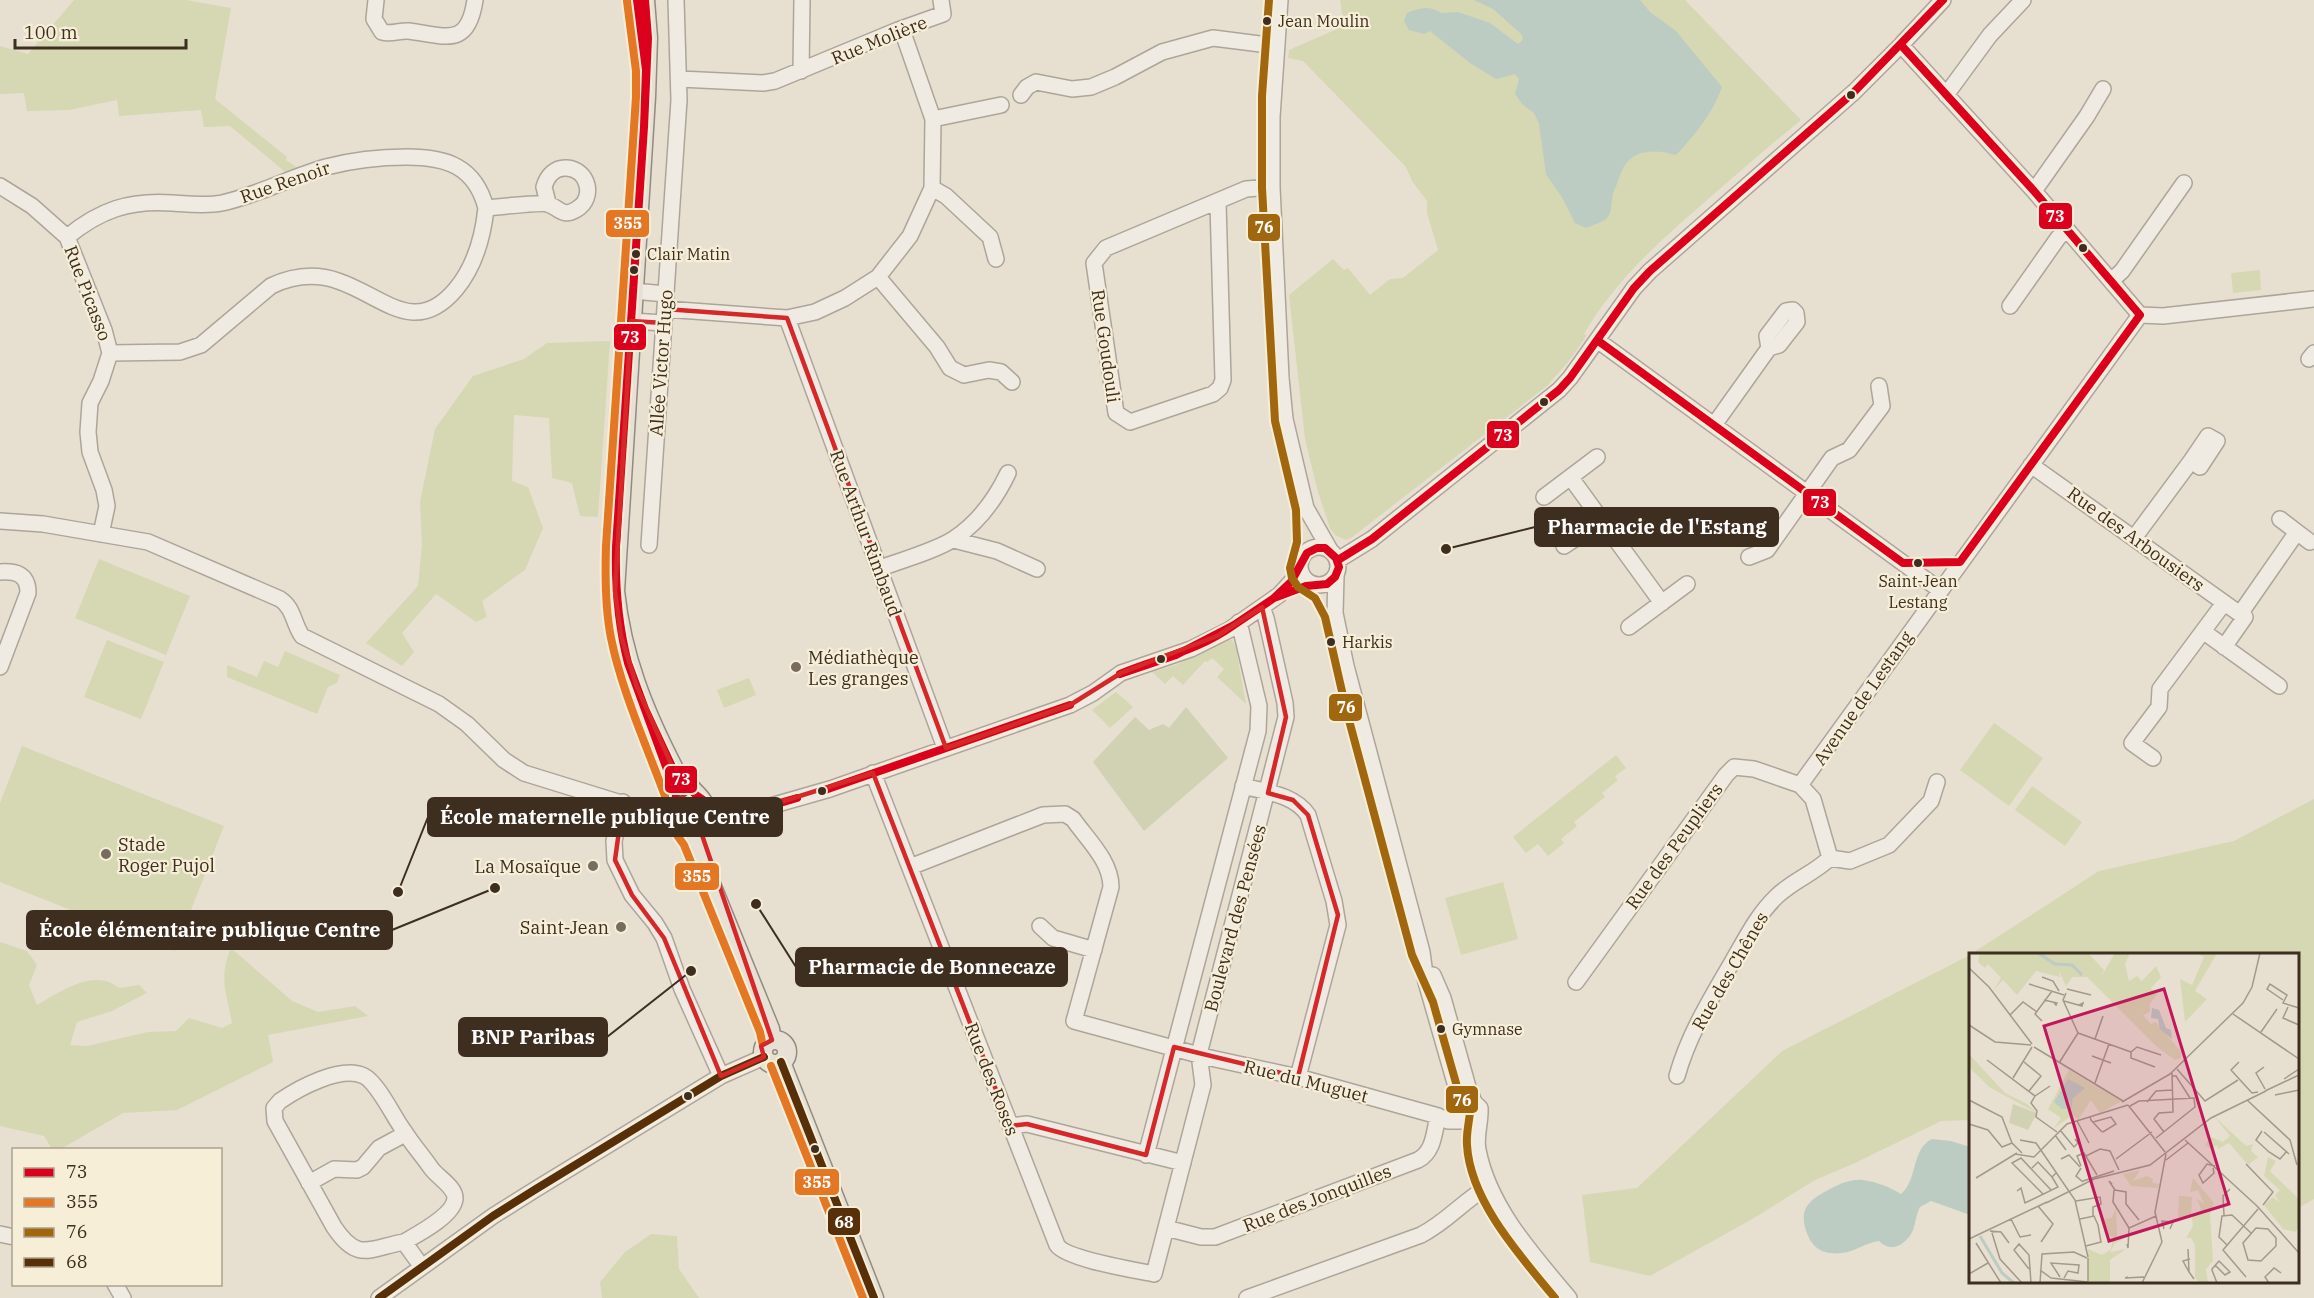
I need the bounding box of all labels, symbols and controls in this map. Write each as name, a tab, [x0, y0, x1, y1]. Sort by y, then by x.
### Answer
street label: Rue Molière	[828, 10, 930, 70]
place label: Jean Moulin	[1278, 11, 1370, 31]
scale bar	[15, 12, 186, 50]
marker: Jean Moulin	[1261, 15, 1273, 27]
text: 100 m	[24, 21, 78, 44]
unlabelled marker	[1845, 89, 1857, 101]
street label: Rue Renoir	[237, 156, 333, 208]
line badge: 73	[2038, 202, 2073, 230]
text: 73	[2045, 206, 2065, 226]
line badge: 355	[605, 209, 650, 238]
text: 355	[614, 213, 642, 233]
line badge: 76	[1247, 213, 1281, 242]
text: 76	[1254, 217, 1274, 237]
street label: Rue Picasso	[59, 242, 117, 344]
unlabelled marker	[2077, 242, 2089, 254]
place label: Clair Matin	[647, 244, 730, 264]
marker: Clair Matin	[630, 248, 642, 260]
unlabelled marker	[628, 264, 640, 276]
street label: Rue Goudouli	[1087, 288, 1125, 405]
street label: Allée Victor Hugo	[644, 289, 678, 437]
line badge: 73	[613, 323, 647, 351]
text: 73	[620, 327, 640, 347]
unlabelled marker	[1538, 396, 1550, 408]
line badge: 73	[1486, 420, 1520, 449]
text: 73	[1493, 425, 1513, 445]
street label: Rue Arthur Rimbaud	[825, 446, 907, 620]
street label: Rue des Arbousiers	[2063, 482, 2209, 596]
line badge: 73	[1802, 488, 1837, 517]
text: 73	[1810, 492, 1830, 512]
callout: Pharmacie de l'Estang	[1535, 508, 1778, 546]
text: Pharmacie de l'Estang	[1547, 513, 1767, 540]
marker: Saint-Jean Lestang	[1912, 557, 1924, 569]
place label: Saint-Jean Lestang	[1878, 571, 1958, 612]
street label: Avenue de Lestang	[1808, 626, 1918, 770]
place label: Harkis	[1342, 632, 1393, 652]
marker: Harkis	[1325, 636, 1337, 648]
place label: Médiathèque Les granges	[808, 646, 919, 690]
unlabelled marker	[1155, 653, 1167, 665]
marker: Médiathèque Les granges	[789, 660, 803, 674]
line badge: 76	[1328, 693, 1363, 722]
text: 76	[1336, 697, 1356, 717]
line badge: 73	[664, 765, 698, 794]
text: 73	[671, 769, 691, 789]
street label: Rue des Peupliers	[1620, 778, 1728, 914]
unlabelled marker	[816, 785, 828, 797]
callout: École maternelle publique Centre	[428, 798, 782, 836]
text: École maternelle publique Centre	[440, 803, 770, 830]
street label: Boulevard des Pensées	[1199, 822, 1271, 1014]
place label: Stade Roger Pujol	[118, 833, 215, 877]
marker: Stade Roger Pujol	[99, 847, 113, 861]
place label: La Mosaïque	[475, 855, 581, 878]
marker: La Mosaïque	[586, 859, 600, 873]
line badge: 355	[674, 862, 720, 891]
text: 355	[683, 866, 711, 886]
street label: Rue des Chênes	[1687, 908, 1773, 1034]
callout: École élémentaire publique Centre	[27, 911, 392, 949]
text: École élémentaire publique Centre	[39, 916, 381, 943]
place label: Saint-Jean	[520, 916, 609, 939]
marker: Saint-Jean	[614, 920, 628, 934]
callout: Pharmacie de Bonnecaze	[796, 948, 1067, 986]
text: Pharmacie de Bonnecaze	[808, 953, 1056, 980]
inset map	[1969, 953, 2299, 1283]
callout: BNP Paribas	[459, 1018, 607, 1056]
street label: Rue des Roses	[960, 1019, 1024, 1139]
place label: Gymnase	[1452, 1019, 1523, 1039]
text: BNP Paribas	[471, 1023, 595, 1050]
marker: Gymnase	[1435, 1023, 1447, 1035]
street label: Rue du Muguet	[1242, 1054, 1370, 1108]
line badge: 76	[1445, 1085, 1479, 1114]
unlabelled marker	[682, 1090, 694, 1102]
text: 76	[1452, 1090, 1472, 1110]
unlabelled marker	[809, 1143, 821, 1155]
legend	[12, 1148, 222, 1286]
street label: Rue des Jonquilles	[1240, 1159, 1394, 1237]
text: 73	[66, 1160, 88, 1183]
line badge: 355	[794, 1168, 840, 1196]
text: 355	[803, 1172, 831, 1192]
text: 355	[66, 1190, 98, 1213]
line badge: 68	[827, 1207, 861, 1236]
text: 68	[834, 1212, 854, 1232]
text: 76	[66, 1220, 88, 1243]
text: 68	[66, 1250, 88, 1273]

